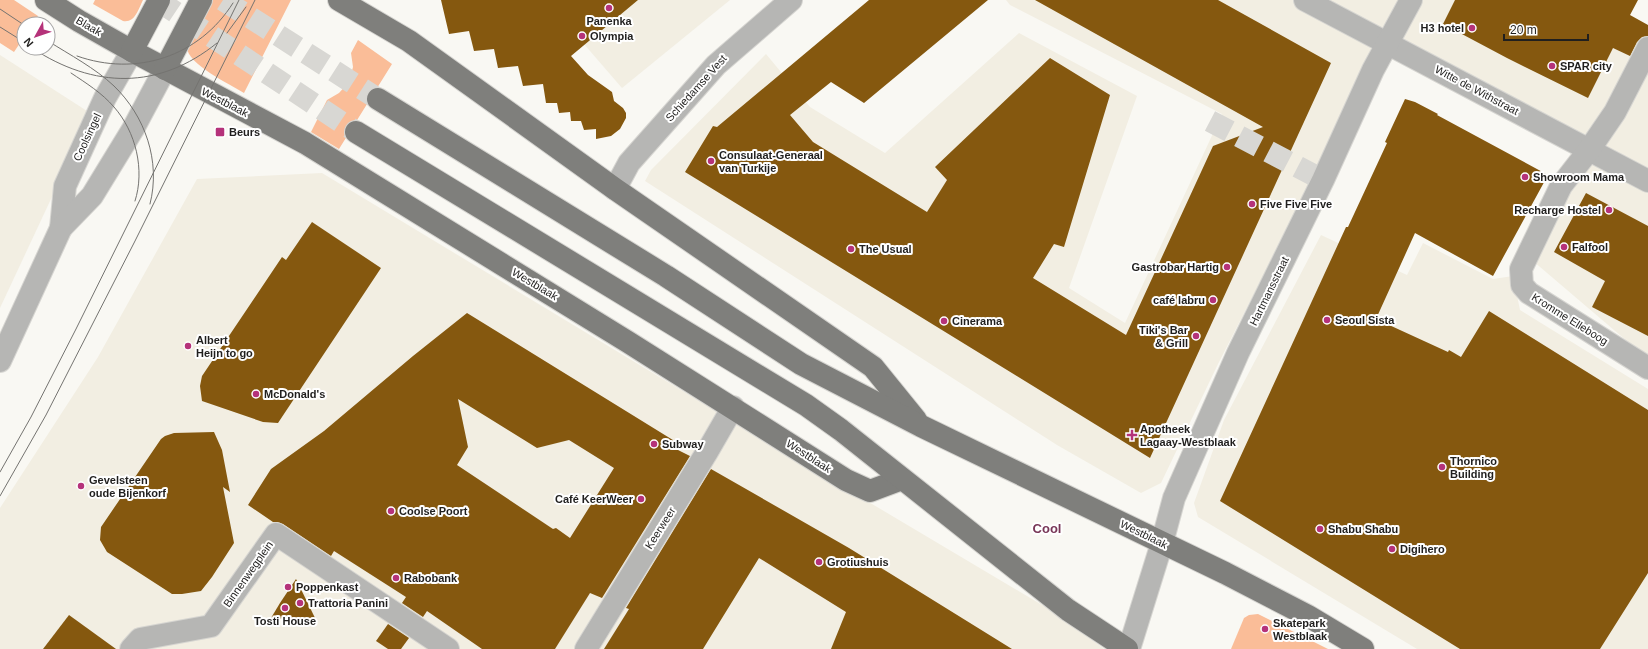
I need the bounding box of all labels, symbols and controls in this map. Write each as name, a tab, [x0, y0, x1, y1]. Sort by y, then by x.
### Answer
marker: Panenka	[604, 3, 614, 13]
street label: Blaak	[74, 14, 104, 38]
place label: Panenka	[586, 15, 633, 27]
north arrow	[16, 16, 56, 56]
scale bar	[1504, 16, 1588, 42]
place label: H3 hotel	[1421, 22, 1464, 34]
marker: H3 hotel	[1467, 23, 1477, 33]
text: 20 m	[1510, 23, 1537, 37]
place label: Olympia	[590, 30, 634, 42]
marker: Olympia	[577, 31, 587, 41]
text: N	[21, 35, 35, 49]
street label: Schiedamse Vest	[663, 52, 729, 124]
place label: SPAR city	[1560, 60, 1613, 72]
marker: SPAR city	[1547, 61, 1557, 71]
street label: Witte de Withstraat	[1433, 63, 1521, 117]
street label: Westblaak	[199, 85, 251, 119]
street label: Coolsingel	[71, 111, 103, 163]
marker: Beurs	[214, 126, 226, 138]
place label: Beurs	[229, 126, 260, 138]
place label: Consulaat-Generaal van Turkije	[719, 149, 823, 174]
marker: Consulaat-Generaal van Turkije	[706, 156, 716, 166]
place label: Showroom Mama	[1533, 171, 1625, 183]
marker: Showroom Mama	[1520, 172, 1530, 182]
place label: Five Five Five	[1260, 198, 1332, 210]
marker: Five Five Five	[1247, 199, 1257, 209]
place label: Recharge Hostel	[1514, 204, 1601, 216]
marker: Recharge Hostel	[1604, 205, 1614, 215]
place label: Falfool	[1572, 241, 1608, 253]
marker: Falfool	[1559, 242, 1569, 252]
place label: The Usual	[859, 243, 912, 255]
marker: The Usual	[846, 244, 856, 254]
street label: Hartmansstraat	[1247, 255, 1291, 327]
place label: Gastrobar Hartig	[1132, 261, 1219, 273]
marker: Gastrobar Hartig	[1222, 262, 1232, 272]
street label: Westblaak	[510, 266, 560, 303]
street label: Kromme Elleboog	[1530, 291, 1610, 347]
place label: café labru	[1153, 294, 1205, 306]
marker: café labru	[1208, 295, 1218, 305]
place label: Seoul Sista	[1335, 314, 1395, 326]
place label: Cinerama	[952, 315, 1003, 327]
marker: Seoul Sista	[1322, 315, 1332, 325]
marker: Cinerama	[939, 316, 949, 326]
place label: Tiki's Bar & Grill	[1139, 324, 1189, 349]
marker: Tiki's Bar & Grill	[1191, 331, 1201, 341]
place label: Albert Heijn to go	[196, 334, 253, 359]
marker: Albert Heijn to go	[183, 341, 193, 351]
place label: McDonald's	[264, 388, 325, 400]
marker: McDonald's	[251, 389, 261, 399]
place label: Apotheek Lagaay-Westblaak	[1140, 423, 1237, 448]
marker: Apotheek Lagaay-Westblaak	[1127, 430, 1137, 440]
street label: Westblaak	[784, 437, 834, 475]
place label: Subway	[662, 438, 704, 450]
marker: Subway	[649, 439, 659, 449]
place label: Thornico Building	[1450, 455, 1497, 480]
marker: Thornico Building	[1437, 462, 1447, 472]
place label: Gevelsteen oude Bijenkorf	[89, 474, 166, 499]
marker: Gevelsteen oude Bijenkorf	[76, 481, 86, 491]
place label: Café KeerWeer	[555, 493, 634, 505]
marker: Café KeerWeer	[636, 494, 646, 504]
place label: Coolse Poort	[399, 505, 468, 517]
street label: Keerweer	[642, 505, 678, 551]
marker: Coolse Poort	[386, 506, 396, 516]
street label: Westblaak	[1118, 517, 1170, 551]
district label: Cool	[1033, 521, 1061, 536]
place label: Shabu Shabu	[1328, 523, 1398, 535]
marker: Shabu Shabu	[1315, 524, 1325, 534]
street label: Binnenwegplein	[221, 539, 275, 609]
place label: Digihero	[1400, 543, 1445, 555]
marker: Digihero	[1387, 544, 1397, 554]
place label: Grotiushuis	[827, 556, 889, 568]
marker: Grotiushuis	[814, 557, 824, 567]
place label: Rabobank	[404, 572, 458, 584]
marker: Rabobank	[391, 573, 401, 583]
place label: Poppenkast	[296, 581, 359, 593]
marker: Poppenkast	[283, 582, 293, 592]
place label: Trattoria Panini	[308, 597, 388, 609]
marker: Trattoria Panini	[295, 598, 305, 608]
marker: Tosti House	[280, 603, 290, 613]
place label: Tosti House	[254, 615, 316, 627]
place label: Skatepark Westblaak	[1273, 617, 1328, 642]
marker: Skatepark Westblaak	[1260, 624, 1270, 634]

